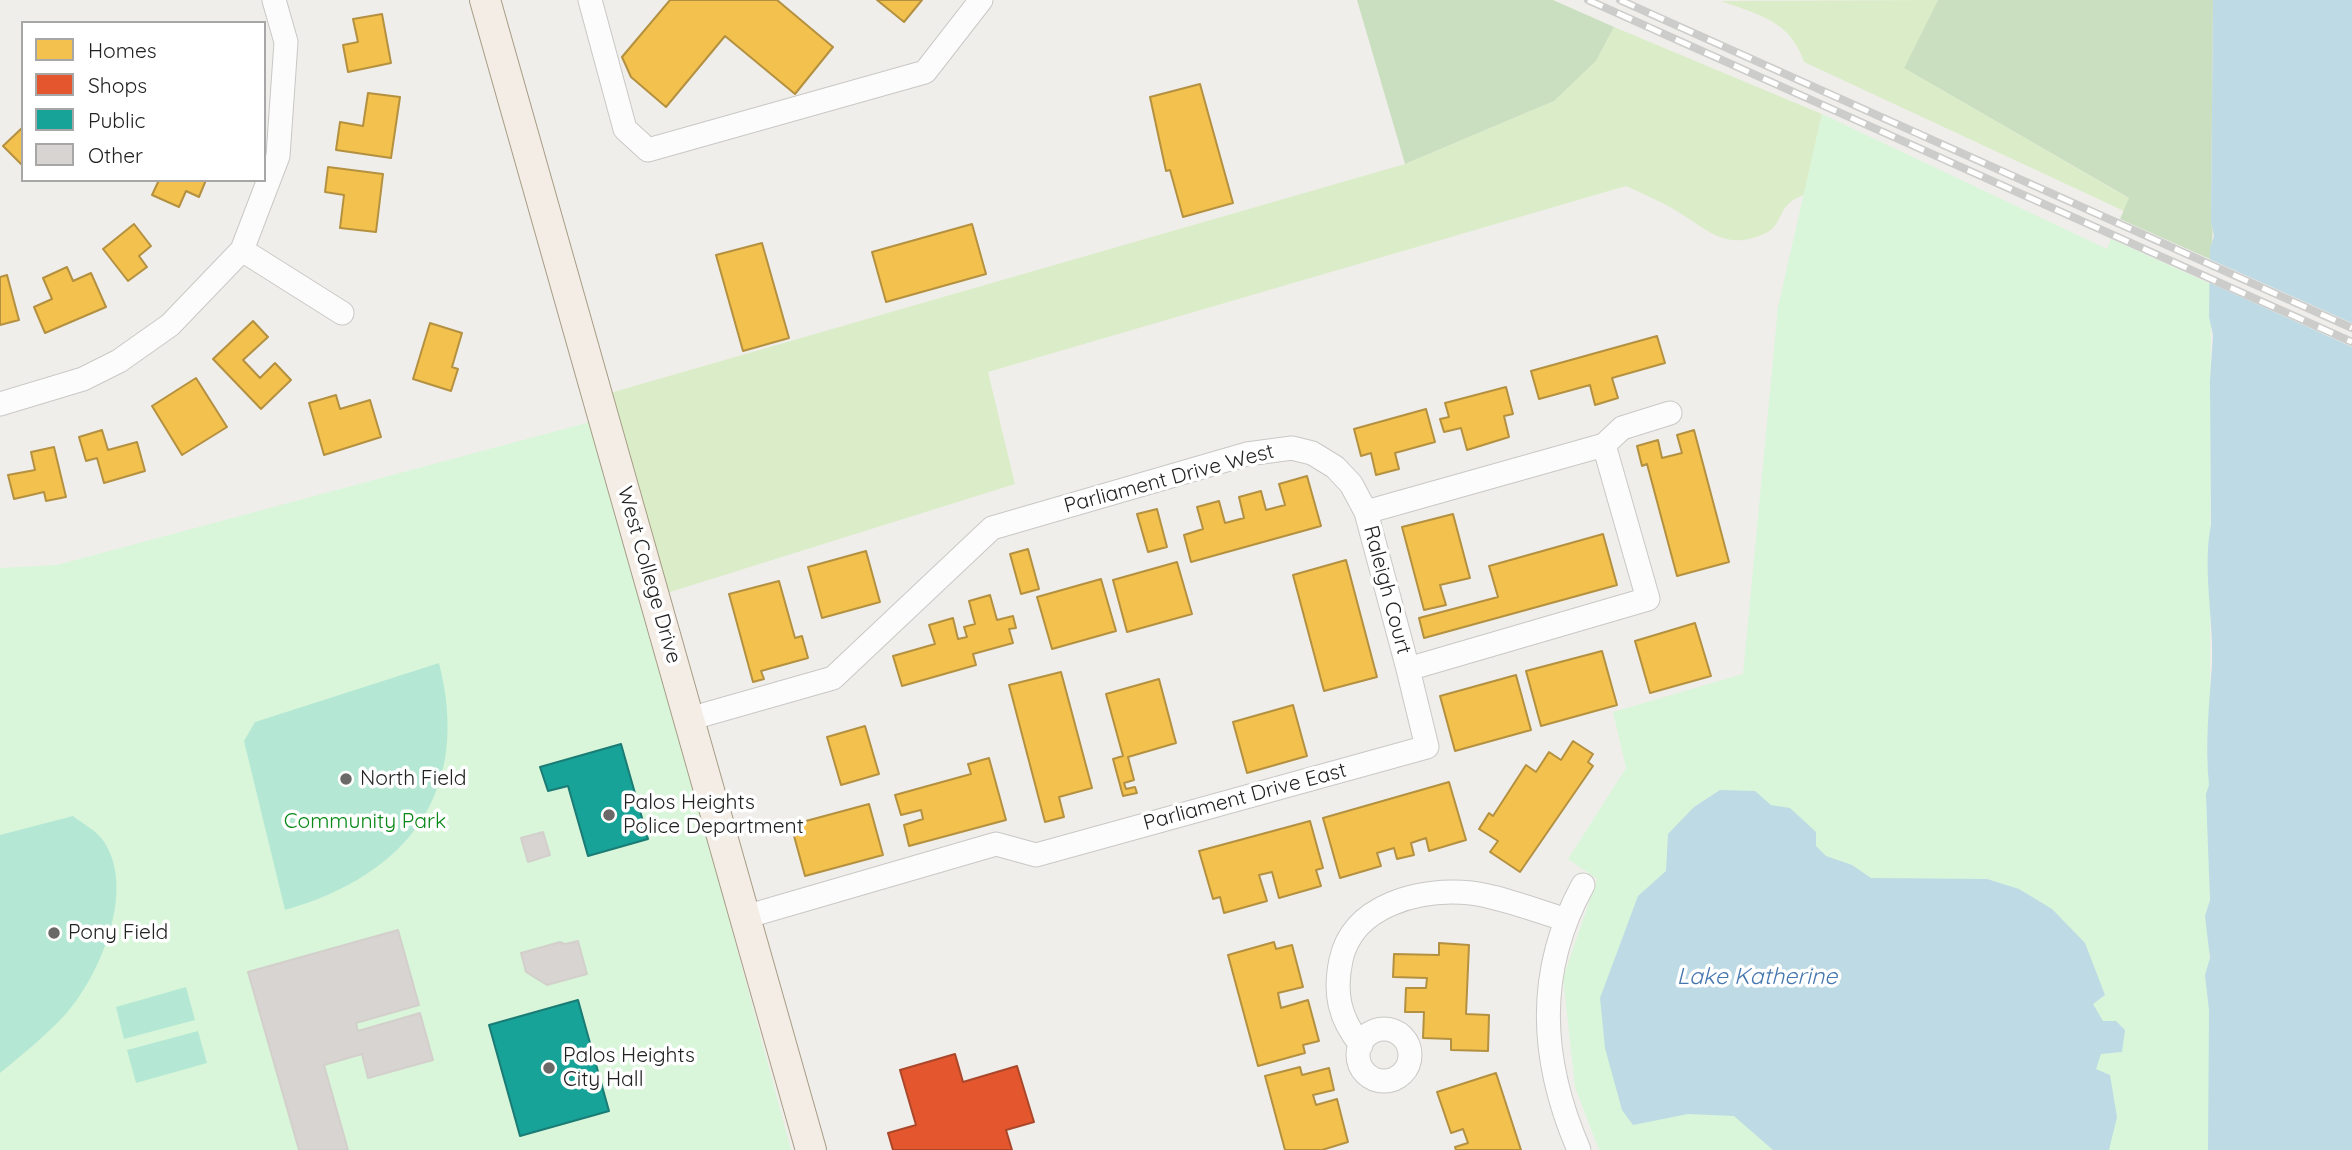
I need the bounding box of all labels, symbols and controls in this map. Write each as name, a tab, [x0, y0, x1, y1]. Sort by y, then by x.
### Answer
legend	[21, 21, 266, 182]
text: Homes	[88, 37, 157, 63]
text: Shops	[88, 72, 147, 98]
text: Public	[88, 107, 145, 133]
text: Other	[88, 142, 143, 168]
street label: Parliament Drive West	[1061, 439, 1277, 519]
street label: West College Drive	[612, 484, 686, 666]
street label: Raleigh Court	[1358, 523, 1416, 657]
street label: Parliament Drive East	[1141, 758, 1349, 836]
place label: North Field	[360, 766, 466, 792]
marker: North Field	[338, 771, 354, 787]
place label: Palos Heights Police Department	[623, 790, 804, 840]
marker: Palos Heights Police Department	[601, 807, 617, 823]
park label: Community Park	[284, 809, 446, 835]
place label: Pony Field	[68, 920, 168, 946]
marker: Pony Field	[46, 925, 62, 941]
water label: Lake Katherine	[1677, 963, 1837, 991]
place label: Palos Heights City Hall	[563, 1043, 695, 1093]
marker: Palos Heights City Hall	[541, 1060, 557, 1076]

